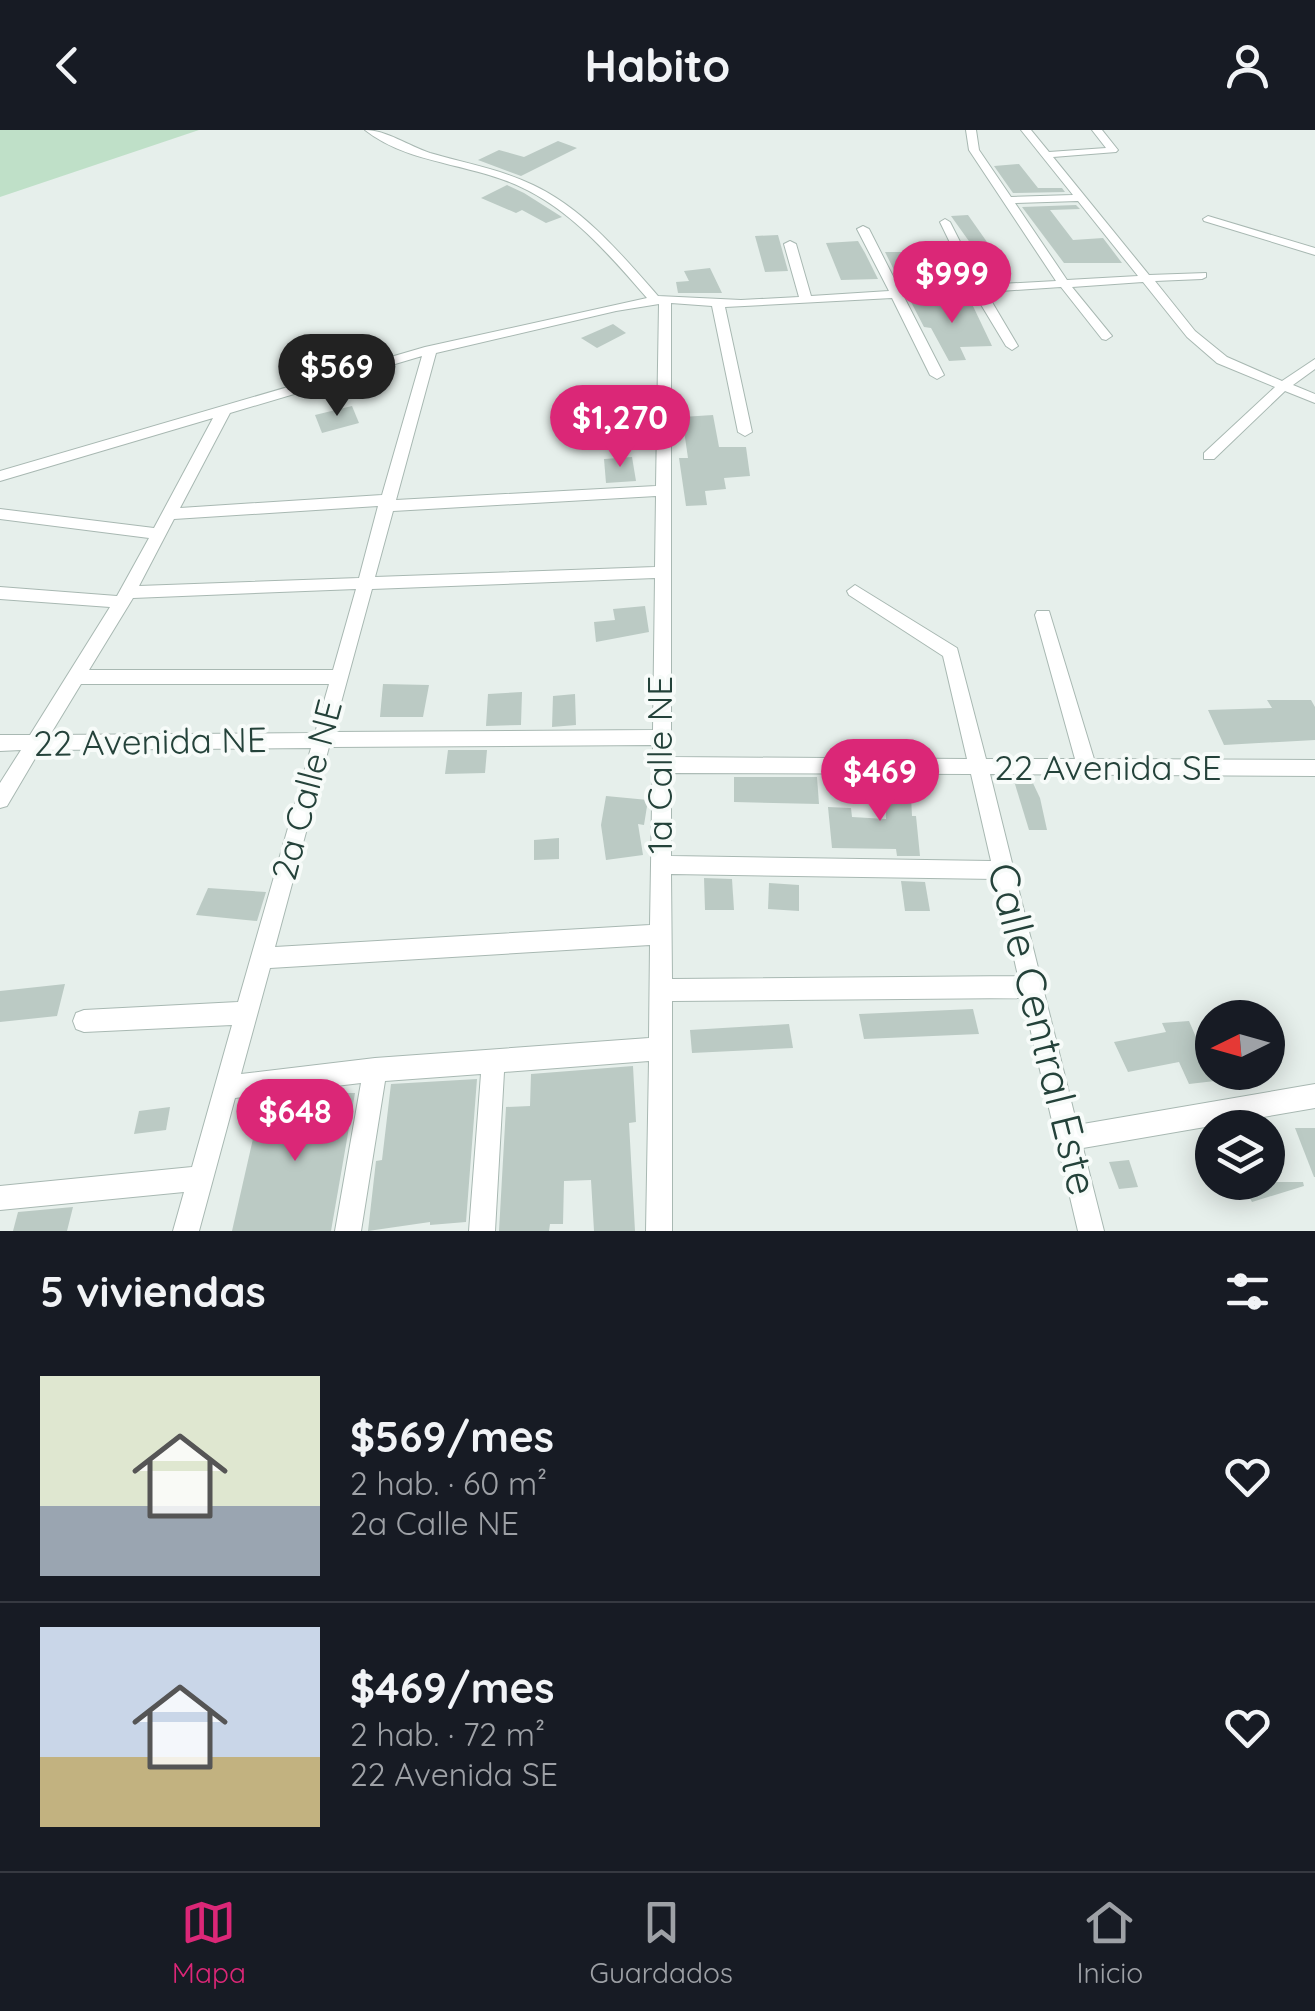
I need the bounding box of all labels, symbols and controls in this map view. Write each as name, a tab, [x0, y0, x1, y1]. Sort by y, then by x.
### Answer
text: Habito	[585, 37, 730, 93]
icon: back	[40, 38, 95, 93]
icon: person	[1220, 38, 1275, 93]
pin: $999	[893, 241, 1011, 326]
text: $999	[915, 253, 989, 293]
pin: $569	[278, 334, 396, 419]
text: $569	[300, 346, 374, 386]
pin: $1,270	[539, 385, 701, 470]
text: $1,270	[572, 397, 668, 437]
street label: 1a Calle NE	[637, 676, 681, 854]
street label: 2a Calle NE	[261, 695, 351, 885]
street label: 22 Avenida NE	[33, 717, 267, 765]
pin: $469	[821, 739, 939, 824]
street label: 22 Avenida SE	[994, 745, 1222, 789]
text: $469	[843, 751, 917, 791]
street label: Calle Central Este	[977, 857, 1110, 1200]
north arrow	[1195, 1000, 1285, 1090]
map controls	[1195, 1000, 1285, 1200]
pin: $648	[236, 1079, 354, 1164]
text: $648	[258, 1091, 332, 1131]
button: layers	[1195, 1110, 1285, 1200]
icon: filters	[1220, 1264, 1275, 1319]
text: 5 viviendas	[40, 1265, 266, 1318]
text: $569/mes	[350, 1410, 554, 1463]
icon: home	[120, 1416, 240, 1536]
icon: heart	[1220, 1449, 1275, 1504]
text: 2 hab. · 60 m²	[350, 1463, 547, 1503]
text: 2a Calle NE	[350, 1503, 519, 1543]
text: $469/mes	[350, 1661, 554, 1714]
icon: home	[120, 1667, 240, 1787]
icon: heart	[1220, 1700, 1275, 1755]
text: 2 hab. · 72 m²	[350, 1714, 545, 1754]
text: 22 Avenida SE	[350, 1754, 558, 1794]
tab: Mapa	[172, 1895, 246, 1990]
tab: Guardados	[589, 1895, 733, 1990]
tab: Inicio	[1077, 1895, 1143, 1990]

